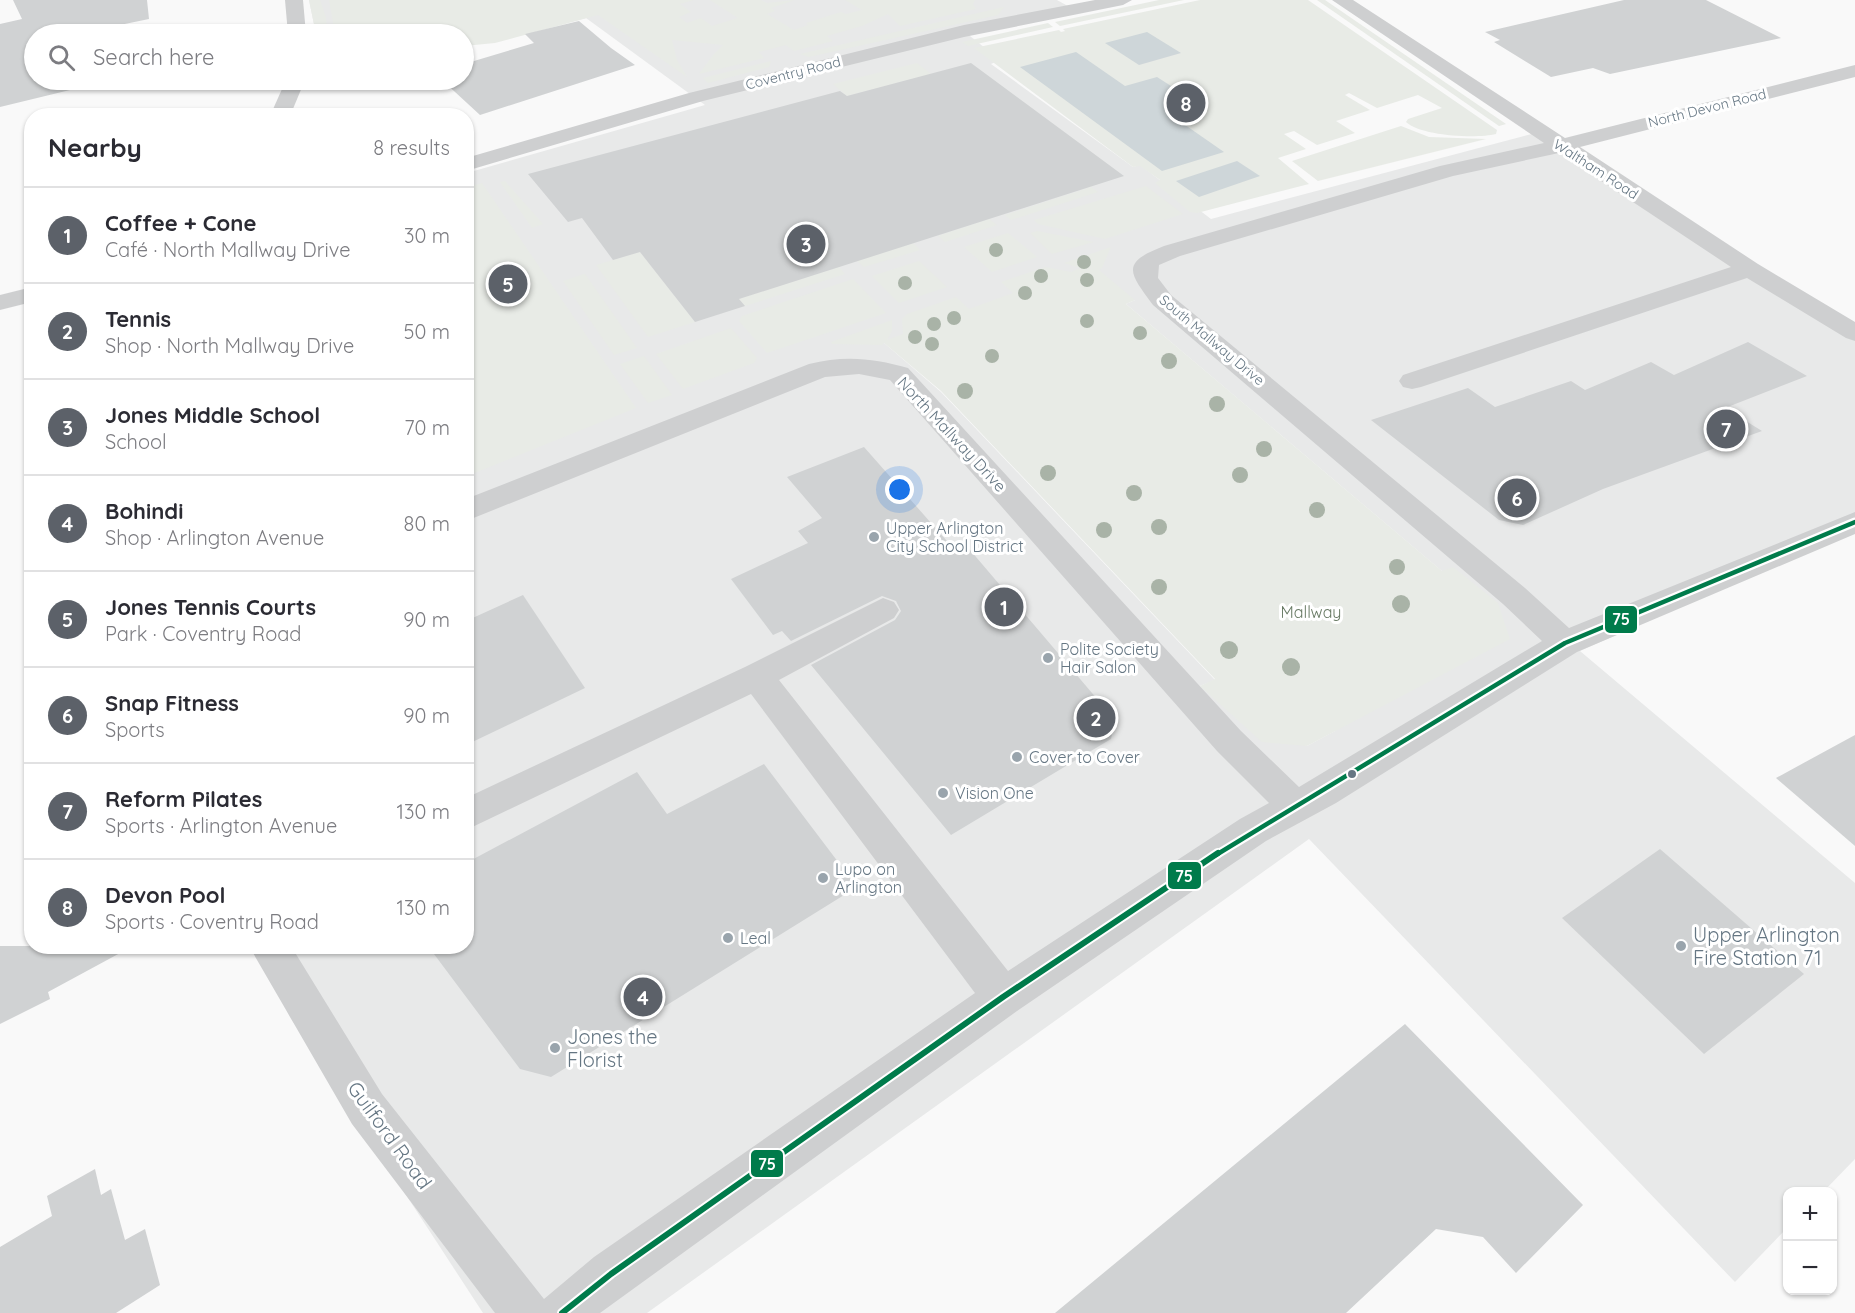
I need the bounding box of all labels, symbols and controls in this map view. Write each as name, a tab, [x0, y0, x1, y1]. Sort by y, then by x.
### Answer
search box	[24, 24, 474, 90]
icon: search	[45, 41, 78, 74]
text: Search here	[93, 43, 214, 71]
street label: Coventry Road	[744, 52, 842, 94]
pin: 8	[1166, 80, 1206, 126]
street label: North Devon Road	[1646, 85, 1768, 131]
text: Nearby	[48, 131, 142, 164]
text: 8 results	[373, 135, 450, 160]
street label: Waltham Road	[1550, 135, 1642, 203]
text: Coffee + Cone	[105, 209, 256, 237]
pin: 3	[786, 222, 826, 266]
text: 1	[64, 223, 71, 248]
text: 30 m	[404, 223, 450, 248]
text: Café · North Mallway Drive	[105, 237, 350, 262]
pin: 5	[488, 262, 528, 306]
street label: South Mallway Drive	[1156, 291, 1268, 389]
text: Tennis	[105, 305, 171, 333]
text: 2	[62, 319, 73, 344]
text: 50 m	[404, 319, 450, 344]
text: Shop · North Mallway Drive	[105, 333, 354, 358]
street label: North Mallway Drive	[893, 372, 1011, 496]
text: Jones Middle School	[105, 401, 320, 429]
pin: 7	[1706, 406, 1746, 452]
text: 3	[62, 415, 73, 440]
text: 70 m	[404, 415, 450, 440]
text: School	[105, 429, 167, 454]
your location	[885, 475, 914, 504]
pin: 6	[1498, 476, 1537, 520]
text: Bohindi	[105, 497, 183, 525]
text: 4	[62, 511, 73, 536]
text: 80 m	[404, 511, 450, 536]
place label: Upper Arlington City School District	[886, 518, 1024, 556]
text: Shop · Arlington Avenue	[105, 525, 324, 550]
marker: Upper Arlington City School District	[867, 530, 881, 544]
pin: 1	[984, 584, 1024, 630]
text: Jones Tennis Courts	[105, 593, 316, 621]
park label: Mallway	[1281, 602, 1341, 622]
line badge: 75	[1604, 605, 1638, 634]
text: 5	[62, 607, 73, 632]
text: 90 m	[403, 607, 450, 632]
text: 75	[1612, 609, 1630, 629]
text: Park · Coventry Road	[105, 621, 301, 646]
place label: Polite Society Hair Salon	[1060, 639, 1159, 677]
marker: Polite Society Hair Salon	[1041, 651, 1055, 665]
text: Snap Fitness	[105, 689, 239, 717]
pin: 2	[1076, 696, 1116, 740]
text: 6	[62, 703, 73, 728]
text: 90 m	[403, 703, 450, 728]
text: Sports	[105, 717, 165, 742]
place label: Cover to Cover	[1029, 747, 1140, 767]
marker: Cover to Cover	[1010, 750, 1024, 764]
unlabelled marker	[1346, 768, 1358, 780]
place label: Vision One	[955, 783, 1034, 803]
text: Reform Pilates	[105, 785, 262, 813]
marker: Vision One	[936, 786, 950, 800]
text: 7	[62, 799, 73, 824]
text: 130 m	[397, 799, 450, 824]
text: Sports · Arlington Avenue	[105, 813, 337, 838]
place label: Lupo on Arlington	[835, 859, 902, 897]
line badge: 75	[1167, 861, 1202, 890]
text: 75	[1175, 866, 1193, 886]
marker: Lupo on Arlington	[816, 871, 830, 885]
text: Devon Pool	[105, 881, 225, 909]
text: 8	[62, 895, 73, 920]
text: 130 m	[397, 895, 450, 920]
text: Sports · Coventry Road	[105, 909, 319, 934]
place label: Upper Arlington Fire Station 71	[1693, 922, 1840, 970]
place label: Leal	[740, 928, 771, 948]
marker: Leal	[721, 931, 735, 945]
marker: Upper Arlington Fire Station 71	[1674, 939, 1688, 953]
pin: 4	[624, 974, 662, 1020]
place label: Jones the Florist	[567, 1024, 658, 1072]
marker: Jones the Florist	[548, 1041, 562, 1055]
street label: Guilford Road	[343, 1076, 437, 1194]
line badge: 75	[750, 1149, 784, 1178]
text: 75	[758, 1154, 776, 1174]
map controls	[1783, 1187, 1837, 1295]
button: +	[1783, 1187, 1837, 1241]
button: −	[1783, 1241, 1837, 1295]

